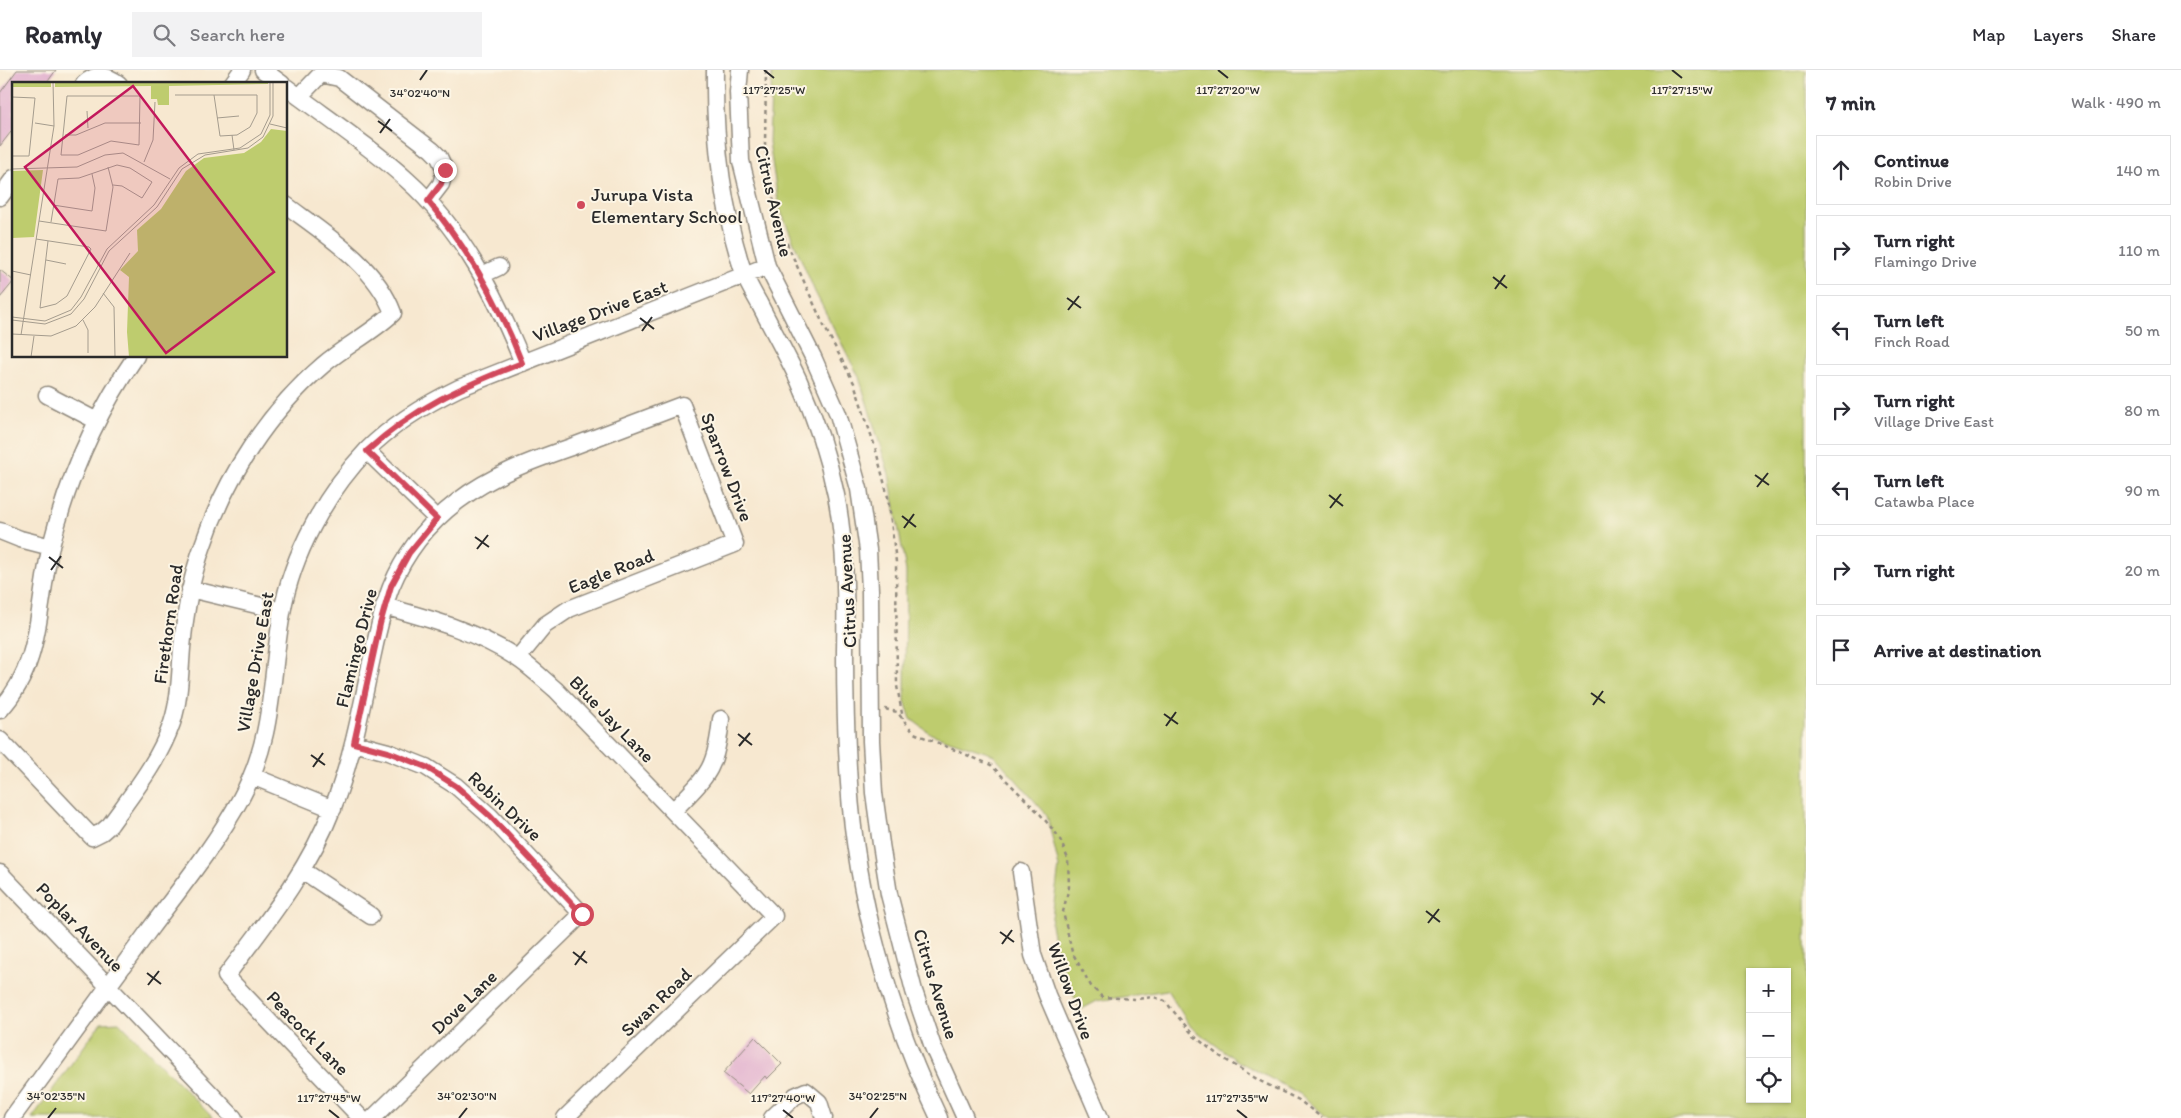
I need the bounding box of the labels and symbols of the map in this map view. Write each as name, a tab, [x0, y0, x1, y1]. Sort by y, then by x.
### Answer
inset map	[12, 82, 288, 358]
text: 117°27'25"W	[743, 83, 805, 97]
text: 117°27'20"W	[1196, 83, 1260, 97]
text: 117°27'15"W	[1651, 83, 1713, 97]
text: 34°02'40"N	[390, 86, 450, 100]
street label: Citrus Avenue	[750, 143, 798, 259]
route end	[434, 159, 457, 182]
place label: Jurupa Vista Elementary School	[591, 183, 743, 228]
marker: Jurupa Vista Elementary School	[575, 199, 587, 211]
street label: Village Drive East	[529, 275, 671, 347]
street label: Sparrow Drive	[696, 409, 758, 525]
street label: Citrus Avenue	[833, 533, 861, 649]
street label: Eagle Road	[565, 543, 658, 599]
street label: Firethorn Road	[148, 562, 188, 685]
street label: Flamingo Drive	[330, 586, 382, 710]
street label: Village Drive East	[231, 590, 279, 734]
street label: Blue Jay Lane	[565, 671, 659, 767]
street label: Robin Drive	[463, 766, 547, 846]
street label: Poplar Avenue	[31, 877, 129, 977]
route start	[571, 903, 594, 926]
street label: Citrus Avenue	[908, 926, 964, 1042]
street label: Willow Drive	[1043, 939, 1099, 1043]
street label: Swan Road	[616, 962, 697, 1041]
street label: Dove Lane	[426, 965, 502, 1039]
street label: Peacock Lane	[262, 986, 354, 1080]
text: 34°02'35"N	[27, 1089, 85, 1103]
text: 34°02'30"N	[437, 1089, 497, 1103]
text: 34°02'25"N	[849, 1089, 907, 1103]
text: 117°27'45"W	[297, 1091, 361, 1105]
text: 117°27'40"W	[751, 1091, 815, 1105]
text: 117°27'35"W	[1206, 1091, 1268, 1105]

